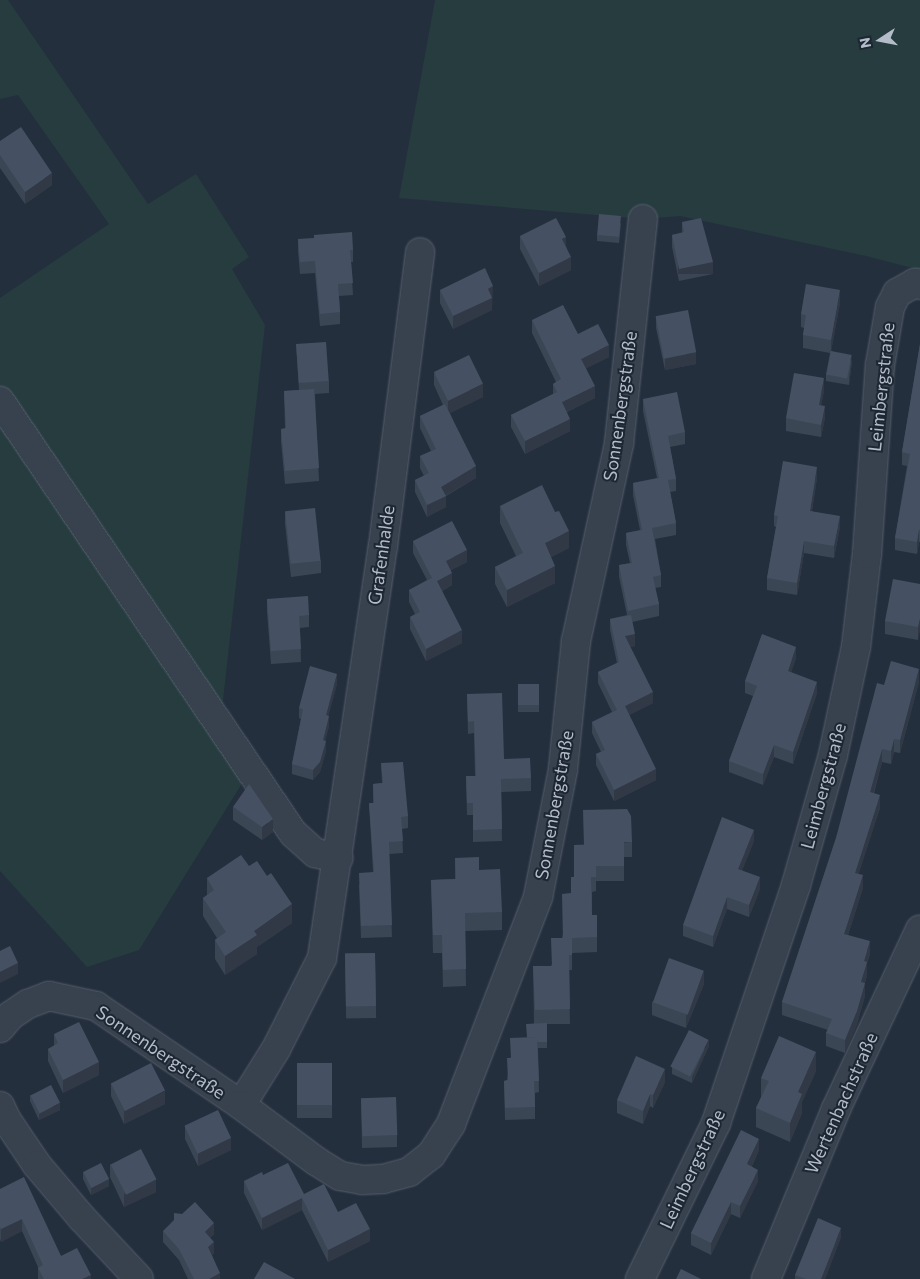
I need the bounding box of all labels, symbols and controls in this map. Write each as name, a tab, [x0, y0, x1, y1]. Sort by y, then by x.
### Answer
north arrow	[855, 15, 905, 65]
text: N	[855, 36, 874, 50]
street label: Leimbergstraße	[863, 321, 899, 453]
street label: Sonnenbergstraße	[599, 330, 641, 482]
street label: Grafenhalde	[363, 504, 399, 606]
street label: Leimbergstraße	[796, 721, 850, 851]
street label: Sonnenbergstraße	[530, 729, 578, 881]
street label: Sonnenbergstraße	[92, 1001, 230, 1103]
street label: Wertenbachstraße	[800, 1029, 882, 1177]
street label: Leimbergstraße	[655, 1106, 729, 1232]

